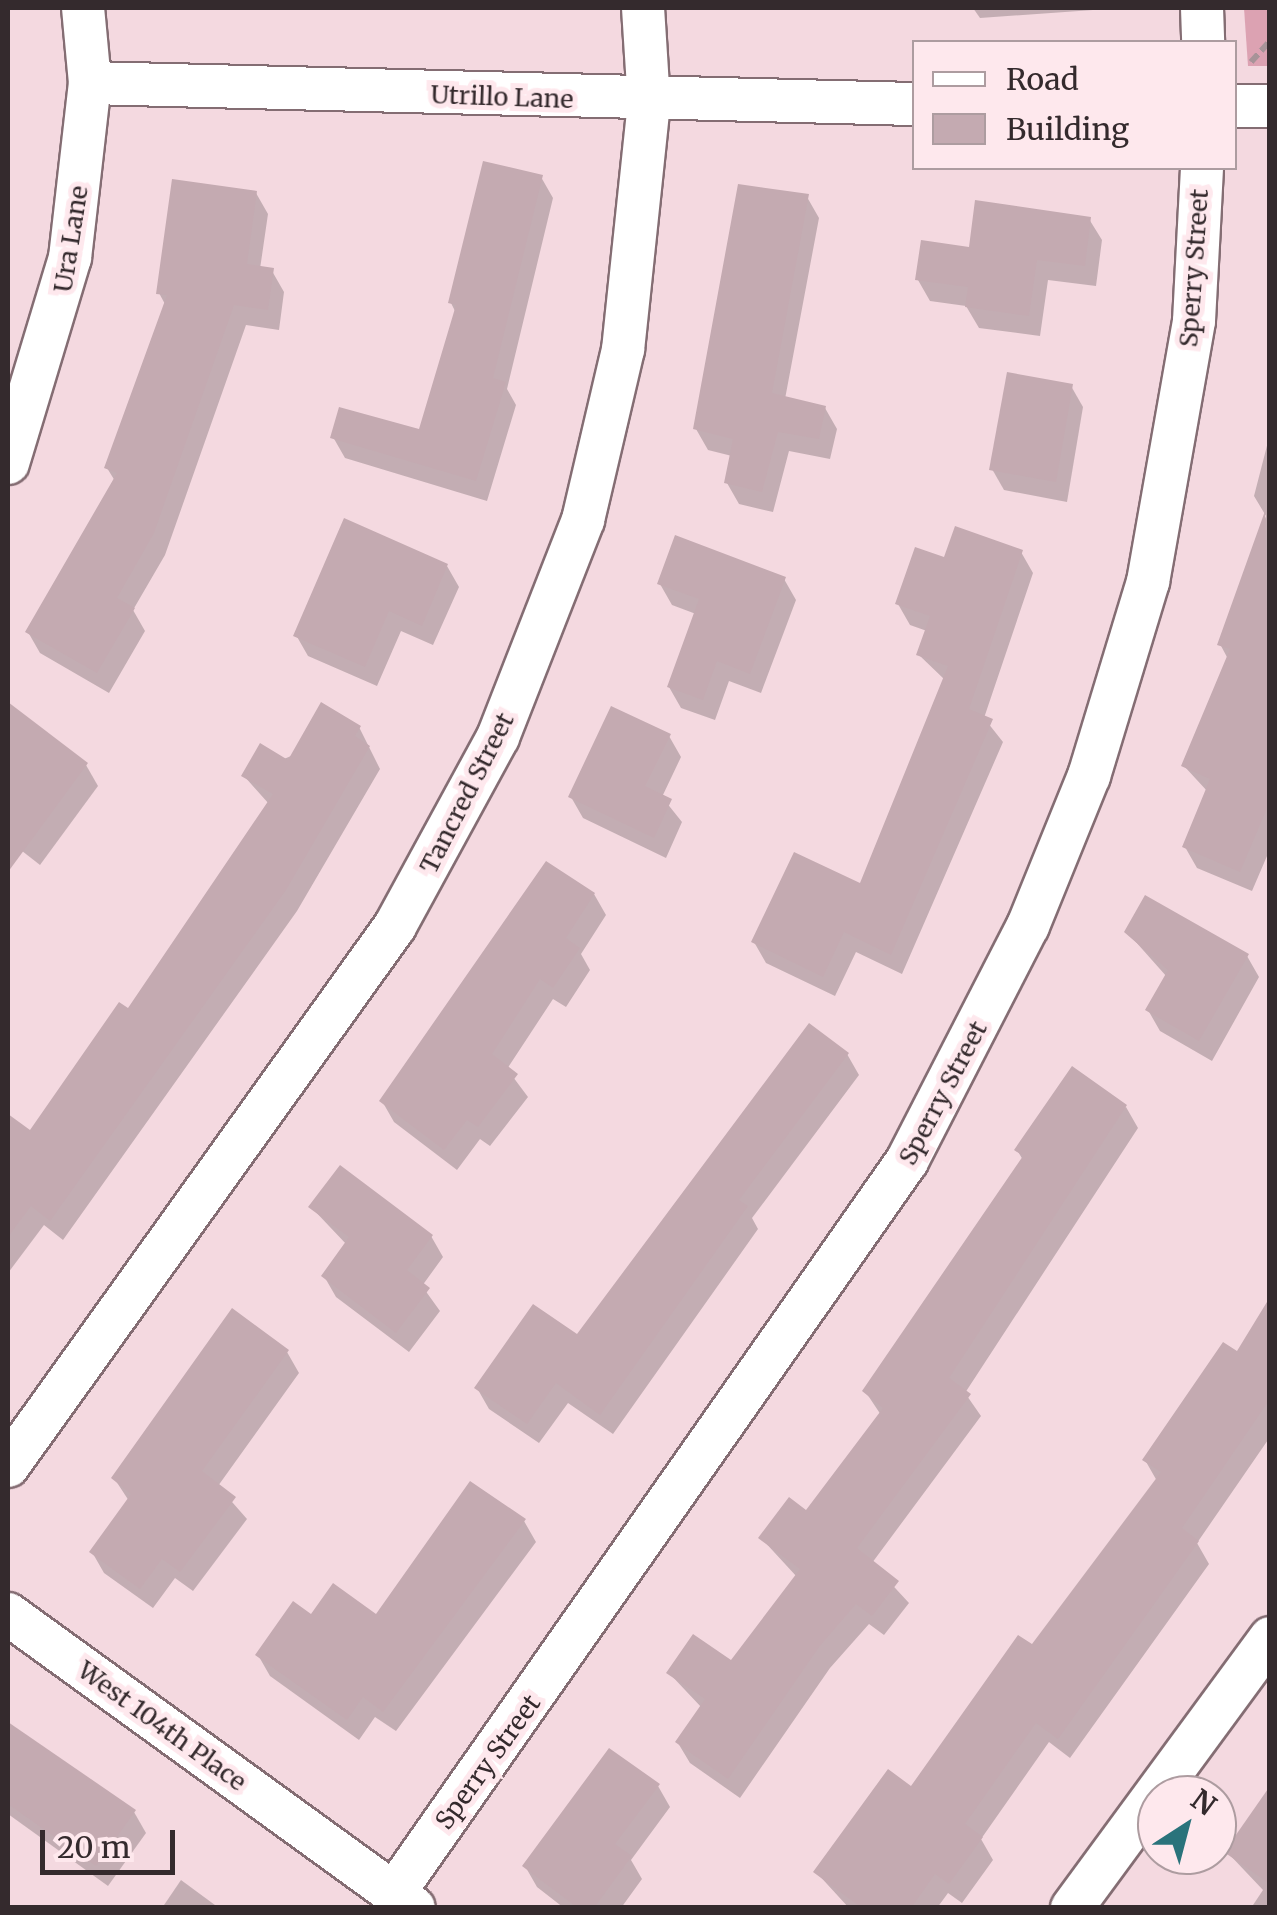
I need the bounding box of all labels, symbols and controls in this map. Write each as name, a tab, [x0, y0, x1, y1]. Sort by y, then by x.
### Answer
legend	[912, 40, 1237, 170]
text: Road	[1006, 60, 1079, 98]
street label: Utrillo Lane	[430, 80, 574, 114]
text: Building	[1006, 110, 1129, 148]
street label: Ura Lane	[48, 184, 94, 294]
street label: Sperry Street	[1174, 188, 1214, 348]
street label: Tancred Street	[414, 708, 520, 878]
street label: Sperry Street	[893, 1016, 993, 1170]
street label: West 104th Place	[72, 1655, 252, 1797]
street label: Sperry Street	[429, 1689, 547, 1835]
north arrow	[1137, 1775, 1237, 1875]
text: N	[1184, 1781, 1223, 1823]
scale bar	[45, 1810, 180, 1872]
text: 20 m	[57, 1828, 130, 1866]

